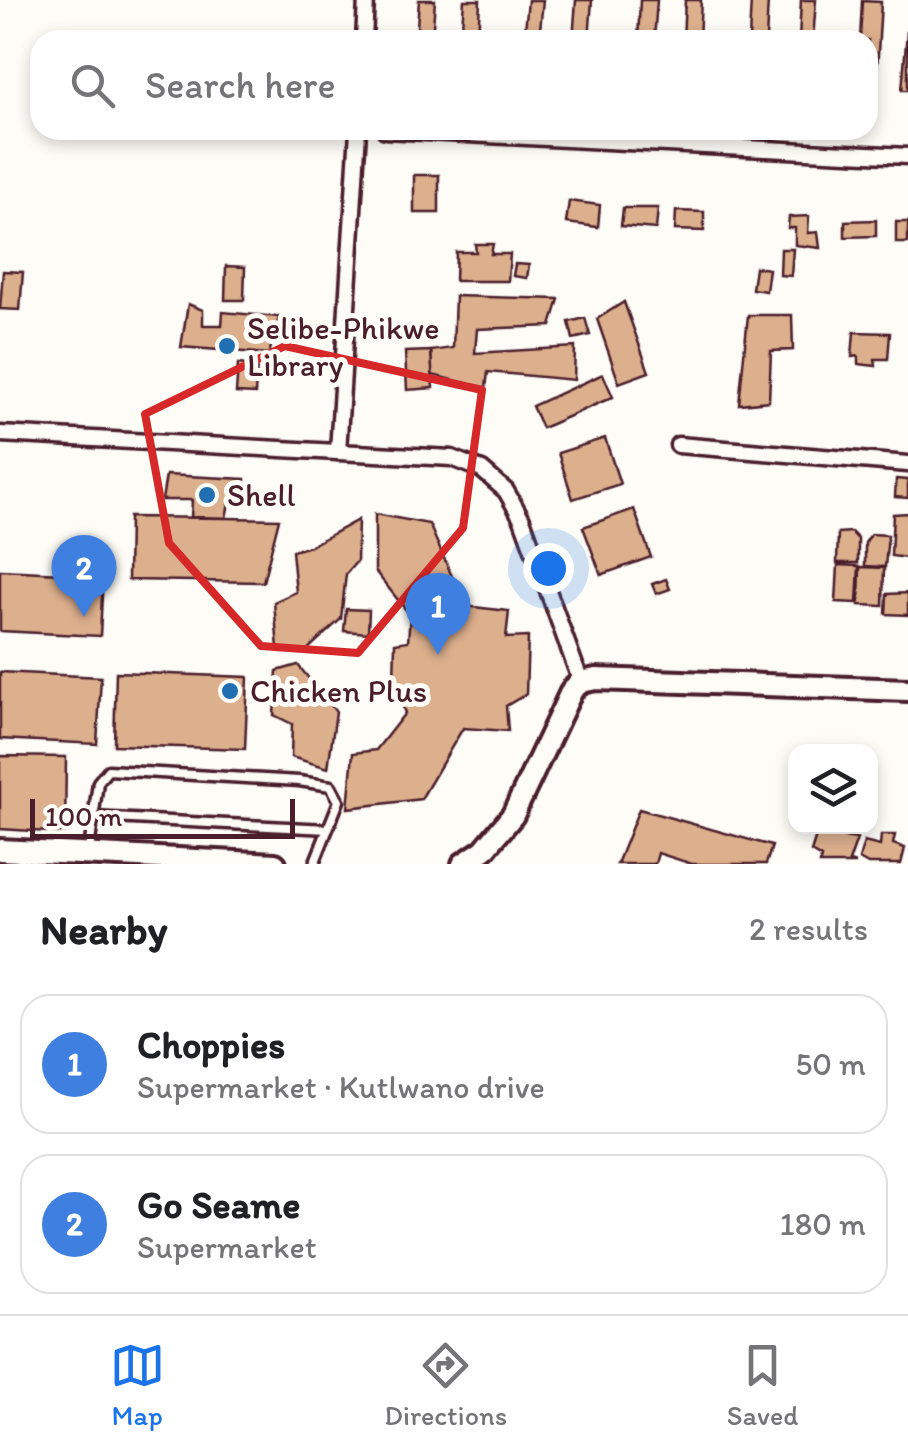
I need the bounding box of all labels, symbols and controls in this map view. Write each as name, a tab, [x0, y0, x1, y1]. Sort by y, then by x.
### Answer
search box	[30, 30, 878, 140]
icon: search	[65, 58, 120, 113]
text: Search here	[145, 62, 336, 108]
place label: Selibe-Phikwe Library	[247, 309, 439, 384]
marker: Selibe-Phikwe Library	[216, 335, 238, 357]
place label: Shell	[227, 476, 296, 514]
marker: Shell	[196, 484, 218, 506]
pin: 2	[52, 534, 116, 617]
your location	[523, 543, 574, 594]
pin: 1	[406, 572, 470, 655]
place label: Chicken Plus	[250, 672, 427, 710]
marker: Chicken Plus	[219, 680, 241, 702]
map controls	[788, 744, 878, 834]
button: layers	[788, 744, 878, 834]
scale bar	[30, 794, 295, 838]
text: 100 m	[45, 799, 122, 833]
text: Nearby	[40, 904, 167, 955]
text: 2 results	[749, 910, 868, 948]
text: Choppies	[137, 1022, 285, 1068]
text: 1	[67, 1045, 82, 1083]
text: 50 m	[795, 1045, 866, 1083]
text: Supermarket · Kutlwano drive	[137, 1068, 545, 1106]
text: Go Seame	[137, 1182, 300, 1228]
text: 2	[66, 1205, 83, 1243]
text: 180 m	[780, 1205, 866, 1243]
text: Supermarket	[137, 1228, 317, 1266]
tab: Map	[110, 1338, 165, 1432]
tab: Directions	[384, 1338, 507, 1432]
tab: Saved	[727, 1338, 798, 1432]

